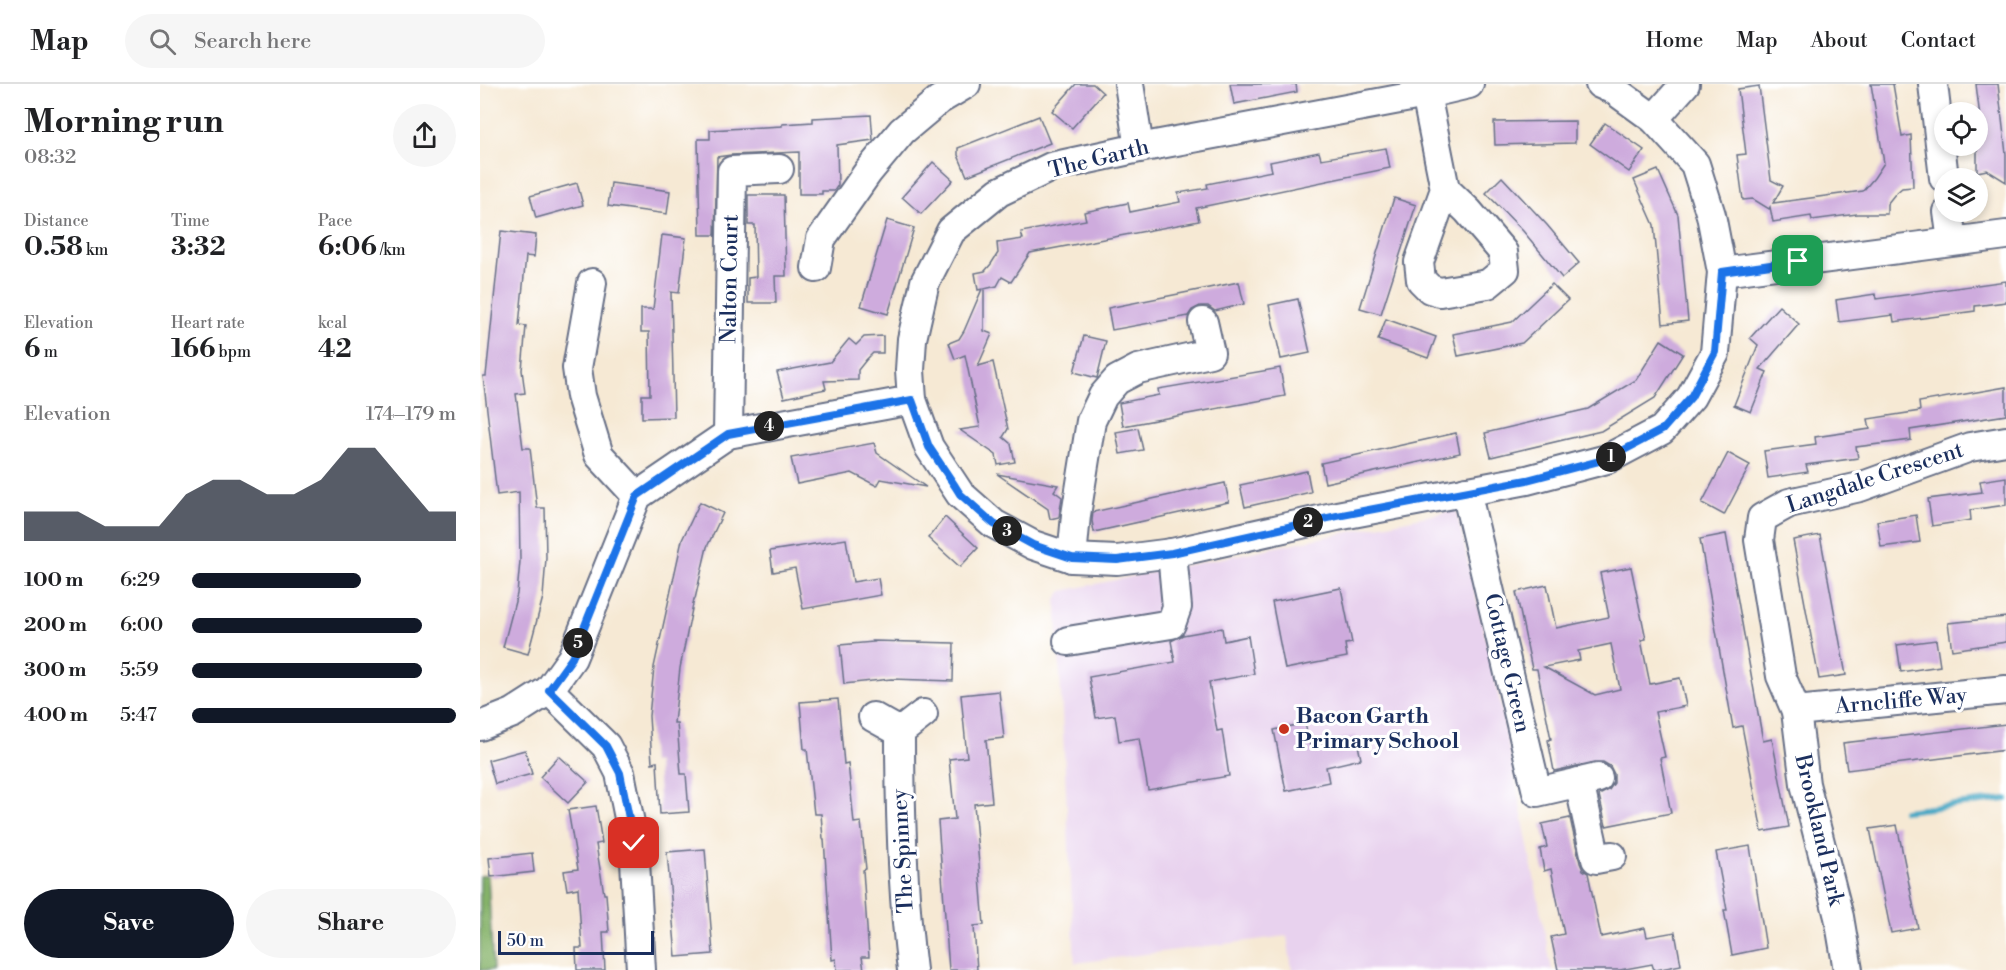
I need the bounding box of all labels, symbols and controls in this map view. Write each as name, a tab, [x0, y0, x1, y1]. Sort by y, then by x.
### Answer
search box	[125, 14, 545, 68]
text: Map	[30, 24, 89, 59]
icon: search	[146, 25, 179, 58]
text: Search here	[194, 28, 311, 55]
text: Home	[1646, 28, 1703, 54]
text: Map	[1736, 28, 1778, 54]
text: About	[1811, 28, 1868, 54]
text: Contact	[1901, 28, 1976, 54]
text: Morning run	[24, 102, 224, 143]
map controls	[1934, 102, 1988, 222]
button: locate	[1934, 102, 1988, 156]
button: share	[393, 104, 456, 167]
street label: The Garth	[1046, 134, 1152, 184]
text: 08:32	[24, 145, 76, 170]
button: layers	[1934, 168, 1988, 222]
text: Distance	[24, 211, 89, 231]
text: Time	[171, 211, 210, 231]
text: Pace	[318, 211, 352, 231]
street label: Nalton Court	[715, 214, 745, 344]
text: 0.58	[24, 231, 83, 263]
text: 3:32	[171, 231, 226, 263]
text: 6:06	[318, 231, 377, 263]
pin	[1772, 235, 1823, 286]
text: km	[83, 240, 108, 260]
text: /km	[377, 240, 406, 260]
icon: arrive	[1781, 244, 1814, 277]
text: Elevation	[24, 313, 93, 333]
text: Heart rate	[171, 313, 245, 333]
text: kcal	[318, 313, 347, 333]
text: 6	[24, 333, 40, 365]
text: 166	[171, 333, 215, 365]
text: 42	[318, 333, 352, 365]
text: m	[40, 342, 58, 362]
text: bpm	[215, 342, 251, 362]
text: Elevation	[24, 402, 111, 427]
text: 174–179 m	[366, 402, 456, 427]
pin: 4	[754, 411, 784, 441]
text: 4	[764, 416, 774, 436]
street label: Langdale Crescent	[1783, 437, 1967, 519]
pin: 1	[1596, 442, 1626, 472]
text: 1	[1607, 447, 1615, 467]
pin: 2	[1293, 507, 1323, 537]
text: 2	[1303, 512, 1313, 532]
pin: 3	[992, 516, 1022, 546]
text: 3	[1002, 521, 1012, 541]
text: 100 m	[24, 568, 83, 593]
text: 6:29	[120, 568, 160, 593]
street label: Cottage Green	[1478, 591, 1536, 735]
text: 200 m	[24, 613, 87, 638]
text: 6:00	[120, 613, 163, 638]
pin: 5	[563, 628, 593, 658]
text: 5	[573, 633, 583, 653]
text: 300 m	[24, 658, 87, 683]
text: 5:59	[120, 658, 159, 683]
street label: Arncliffe Way	[1833, 682, 1968, 720]
text: 400 m	[24, 703, 88, 728]
text: 5:47	[120, 703, 157, 728]
place label: Bacon Garth Primary School	[1296, 703, 1459, 755]
marker: Bacon Garth Primary School	[1277, 722, 1291, 736]
street label: Brookland Park	[1788, 751, 1850, 910]
street label: The Spinney	[886, 788, 920, 914]
pin	[608, 817, 659, 868]
icon: check	[617, 826, 650, 859]
button: Save	[24, 889, 234, 958]
button: Share	[246, 889, 456, 958]
scale bar	[498, 928, 654, 956]
text: 50 m	[507, 931, 544, 951]

